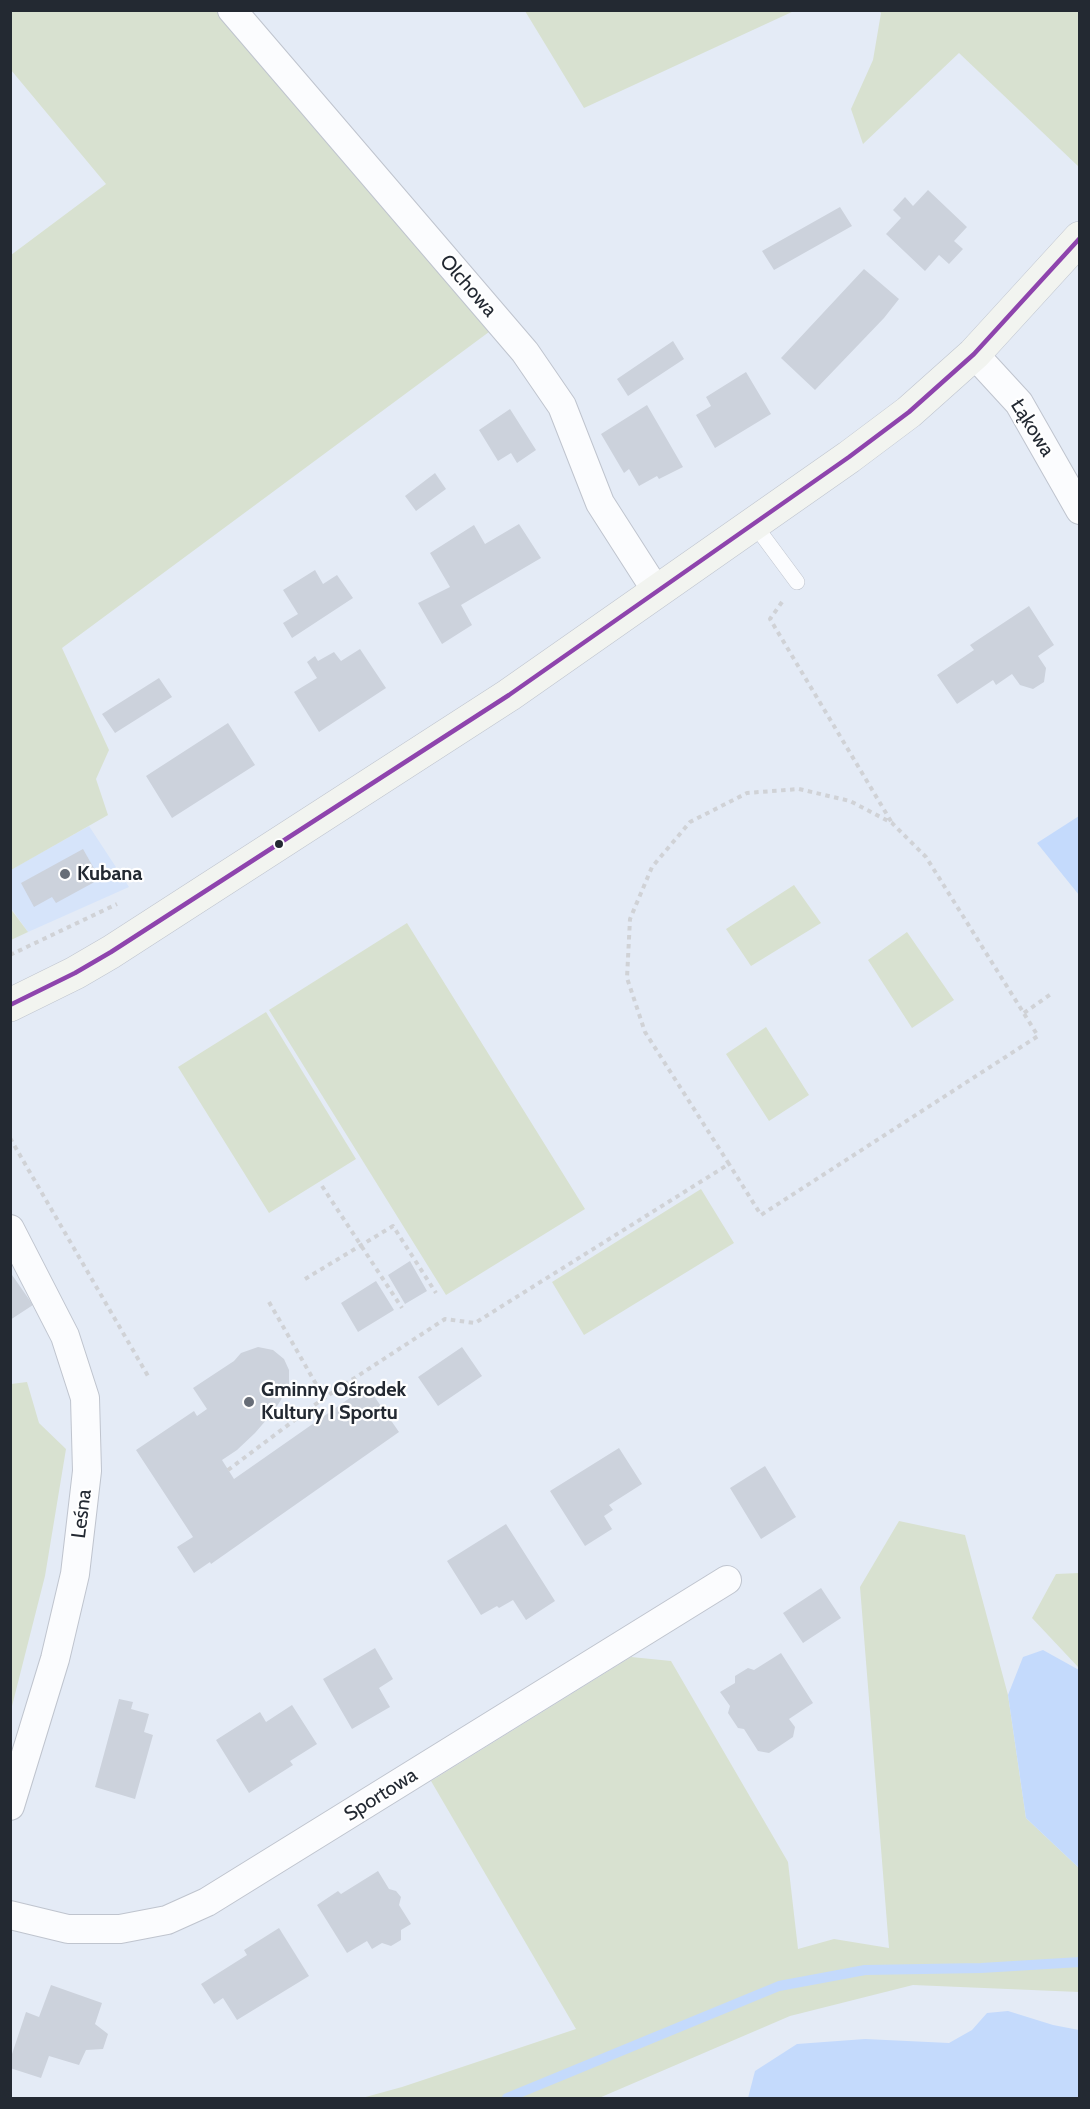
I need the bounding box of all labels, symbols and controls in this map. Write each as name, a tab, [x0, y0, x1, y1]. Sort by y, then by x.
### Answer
street label: Olchowa	[434, 250, 502, 322]
street label: Łąkowa	[1005, 395, 1059, 461]
unlabelled marker	[273, 838, 285, 850]
place label: Kubana	[77, 862, 142, 886]
marker: Kubana	[58, 867, 72, 881]
place label: Gminny Ośrodek Kultury I Sportu	[261, 1378, 406, 1425]
marker: Gminny Ośrodek Kultury I Sportu	[242, 1395, 256, 1409]
street label: Leśna	[67, 1488, 97, 1540]
street label: Sportowa	[340, 1763, 422, 1827]

